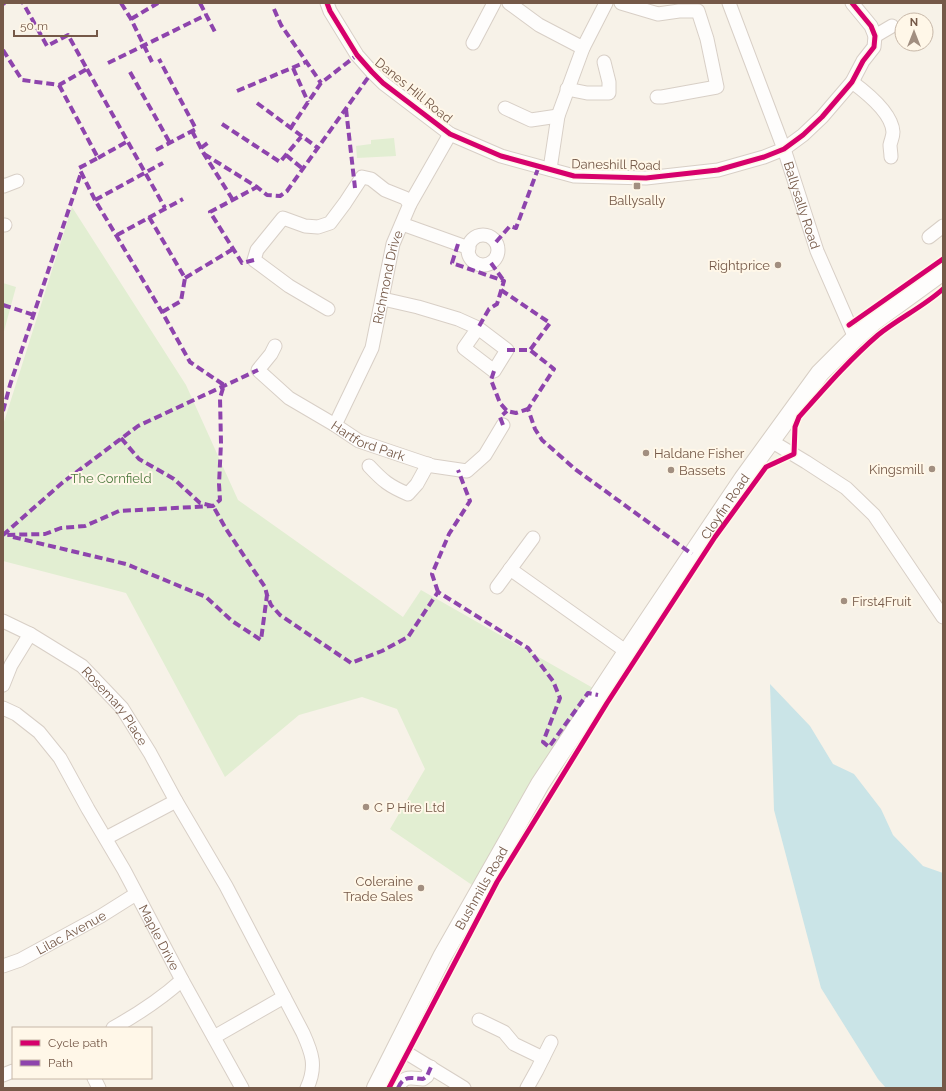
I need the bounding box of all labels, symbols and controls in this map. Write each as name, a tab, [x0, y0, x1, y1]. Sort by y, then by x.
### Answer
scale bar	[14, 12, 97, 38]
north arrow	[894, 12, 934, 52]
text: N	[910, 16, 918, 29]
text: 50 m	[20, 19, 48, 33]
street label: Danes Hill Road	[372, 55, 455, 126]
street label: Daneshill Road	[571, 156, 661, 173]
street label: Ballysally Road	[781, 160, 823, 251]
marker: Ballysally	[632, 181, 642, 191]
place label: Ballysally	[609, 193, 665, 208]
street label: Richmond Drive	[370, 228, 406, 325]
place label: Rightprice	[709, 258, 770, 273]
marker: Rightprice	[773, 260, 783, 270]
street label: Hartford Park	[328, 418, 407, 464]
place label: Haldane Fisher	[654, 446, 745, 461]
marker: Haldane Fisher	[641, 448, 651, 458]
place label: Kingsmill	[869, 462, 924, 477]
place label: Bassets	[679, 463, 726, 478]
marker: Kingsmill	[927, 464, 937, 474]
marker: Bassets	[666, 465, 676, 475]
park label: The Cornfield	[71, 471, 152, 486]
street label: Cloyfin Road	[698, 471, 752, 542]
place label: First4Fruit	[852, 594, 912, 609]
marker: First4Fruit	[839, 596, 849, 606]
street label: Rosemary Place	[79, 664, 151, 749]
place label: C P Hire Ltd	[374, 800, 445, 815]
marker: C P Hire Ltd	[361, 802, 371, 812]
street label: Bushmills Road	[452, 844, 511, 932]
place label: Coleraine Trade Sales	[343, 874, 413, 904]
marker: Coleraine Trade Sales	[416, 883, 426, 893]
street label: Maple Drive	[136, 902, 183, 973]
street label: Lilac Avenue	[34, 908, 109, 958]
legend	[12, 1027, 152, 1079]
text: Cycle path	[48, 1036, 107, 1050]
text: Path	[48, 1056, 73, 1070]

